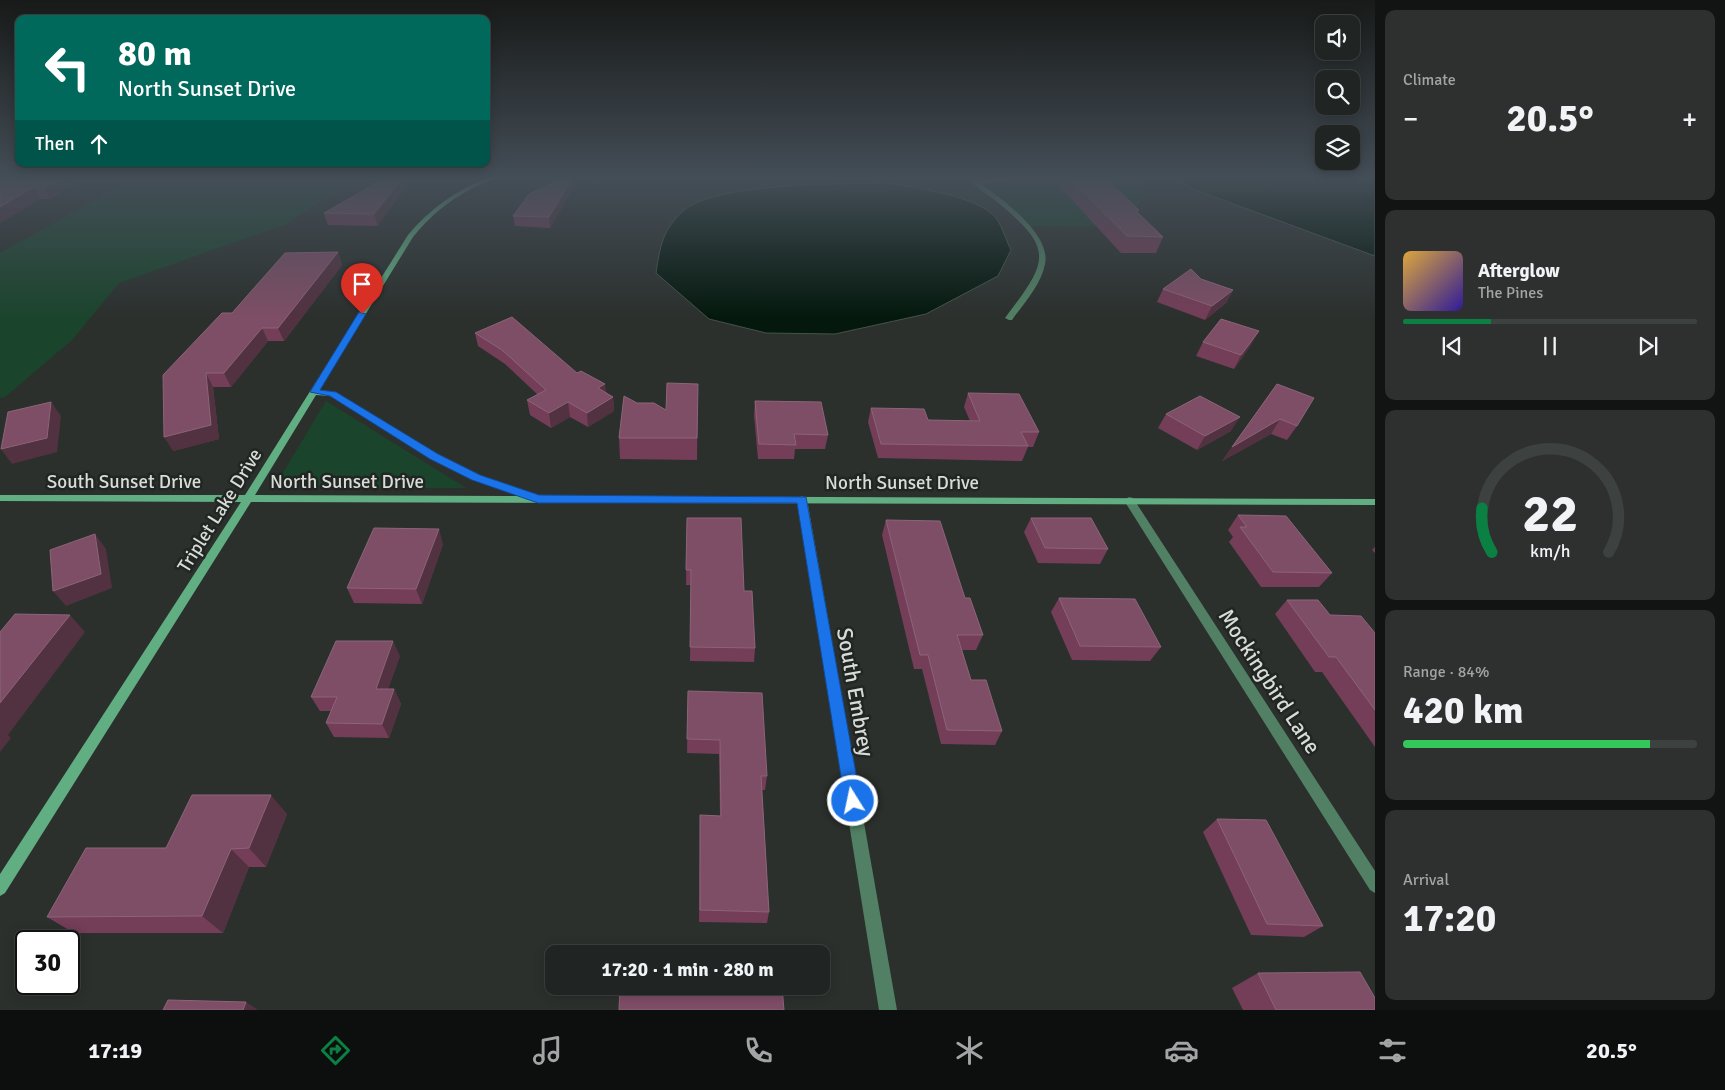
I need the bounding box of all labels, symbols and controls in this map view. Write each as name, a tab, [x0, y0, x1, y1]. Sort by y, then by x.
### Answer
map controls	[1315, 15, 1360, 170]
button: sound	[1315, 15, 1360, 60]
text: 80 m	[118, 32, 192, 75]
icon: left	[35, 35, 100, 100]
button: search	[1315, 70, 1360, 115]
text: Climate	[1403, 70, 1456, 90]
text: North Sunset Drive	[118, 75, 296, 102]
text: 20.5°	[1506, 95, 1594, 142]
text: −	[1403, 102, 1418, 136]
text: +	[1682, 102, 1697, 136]
button: layers	[1315, 125, 1360, 170]
icon: ahead	[85, 130, 113, 158]
text: Then	[35, 132, 75, 156]
text: Afterglow	[1478, 259, 1560, 283]
pin	[341, 263, 383, 314]
icon: arrive	[348, 270, 376, 298]
text: The Pines	[1478, 283, 1543, 303]
icon: previous	[1438, 332, 1466, 360]
icon: pause	[1536, 332, 1564, 360]
icon: next	[1634, 332, 1662, 360]
street label: Triplet Lake Drive	[172, 444, 267, 577]
street label: South Sunset Drive	[47, 470, 201, 494]
street label: North Sunset Drive	[270, 470, 424, 494]
street label: North Sunset Drive	[825, 471, 979, 495]
text: 22	[1522, 482, 1578, 546]
text: km/h	[1530, 540, 1570, 562]
street label: Mockingbird Lane	[1213, 604, 1327, 759]
street label: South Embrey	[831, 625, 880, 759]
text: Range · 84%	[1403, 662, 1489, 682]
text: 420 km	[1403, 687, 1524, 734]
position arrow	[826, 774, 878, 826]
text: Arrival	[1403, 870, 1449, 890]
text: 17:20	[1403, 895, 1496, 942]
speed limit sign: 30	[15, 930, 80, 995]
text: 17:20 · 1 min · 280 m	[601, 958, 774, 982]
icon: directions	[318, 1033, 353, 1068]
icon: music	[530, 1033, 565, 1068]
icon: phone	[741, 1033, 776, 1068]
icon: climate	[952, 1033, 987, 1068]
icon: car	[1164, 1033, 1199, 1068]
icon: filters	[1375, 1033, 1410, 1068]
text: 17:19	[88, 1037, 142, 1064]
text: 20.5°	[1586, 1037, 1637, 1064]

